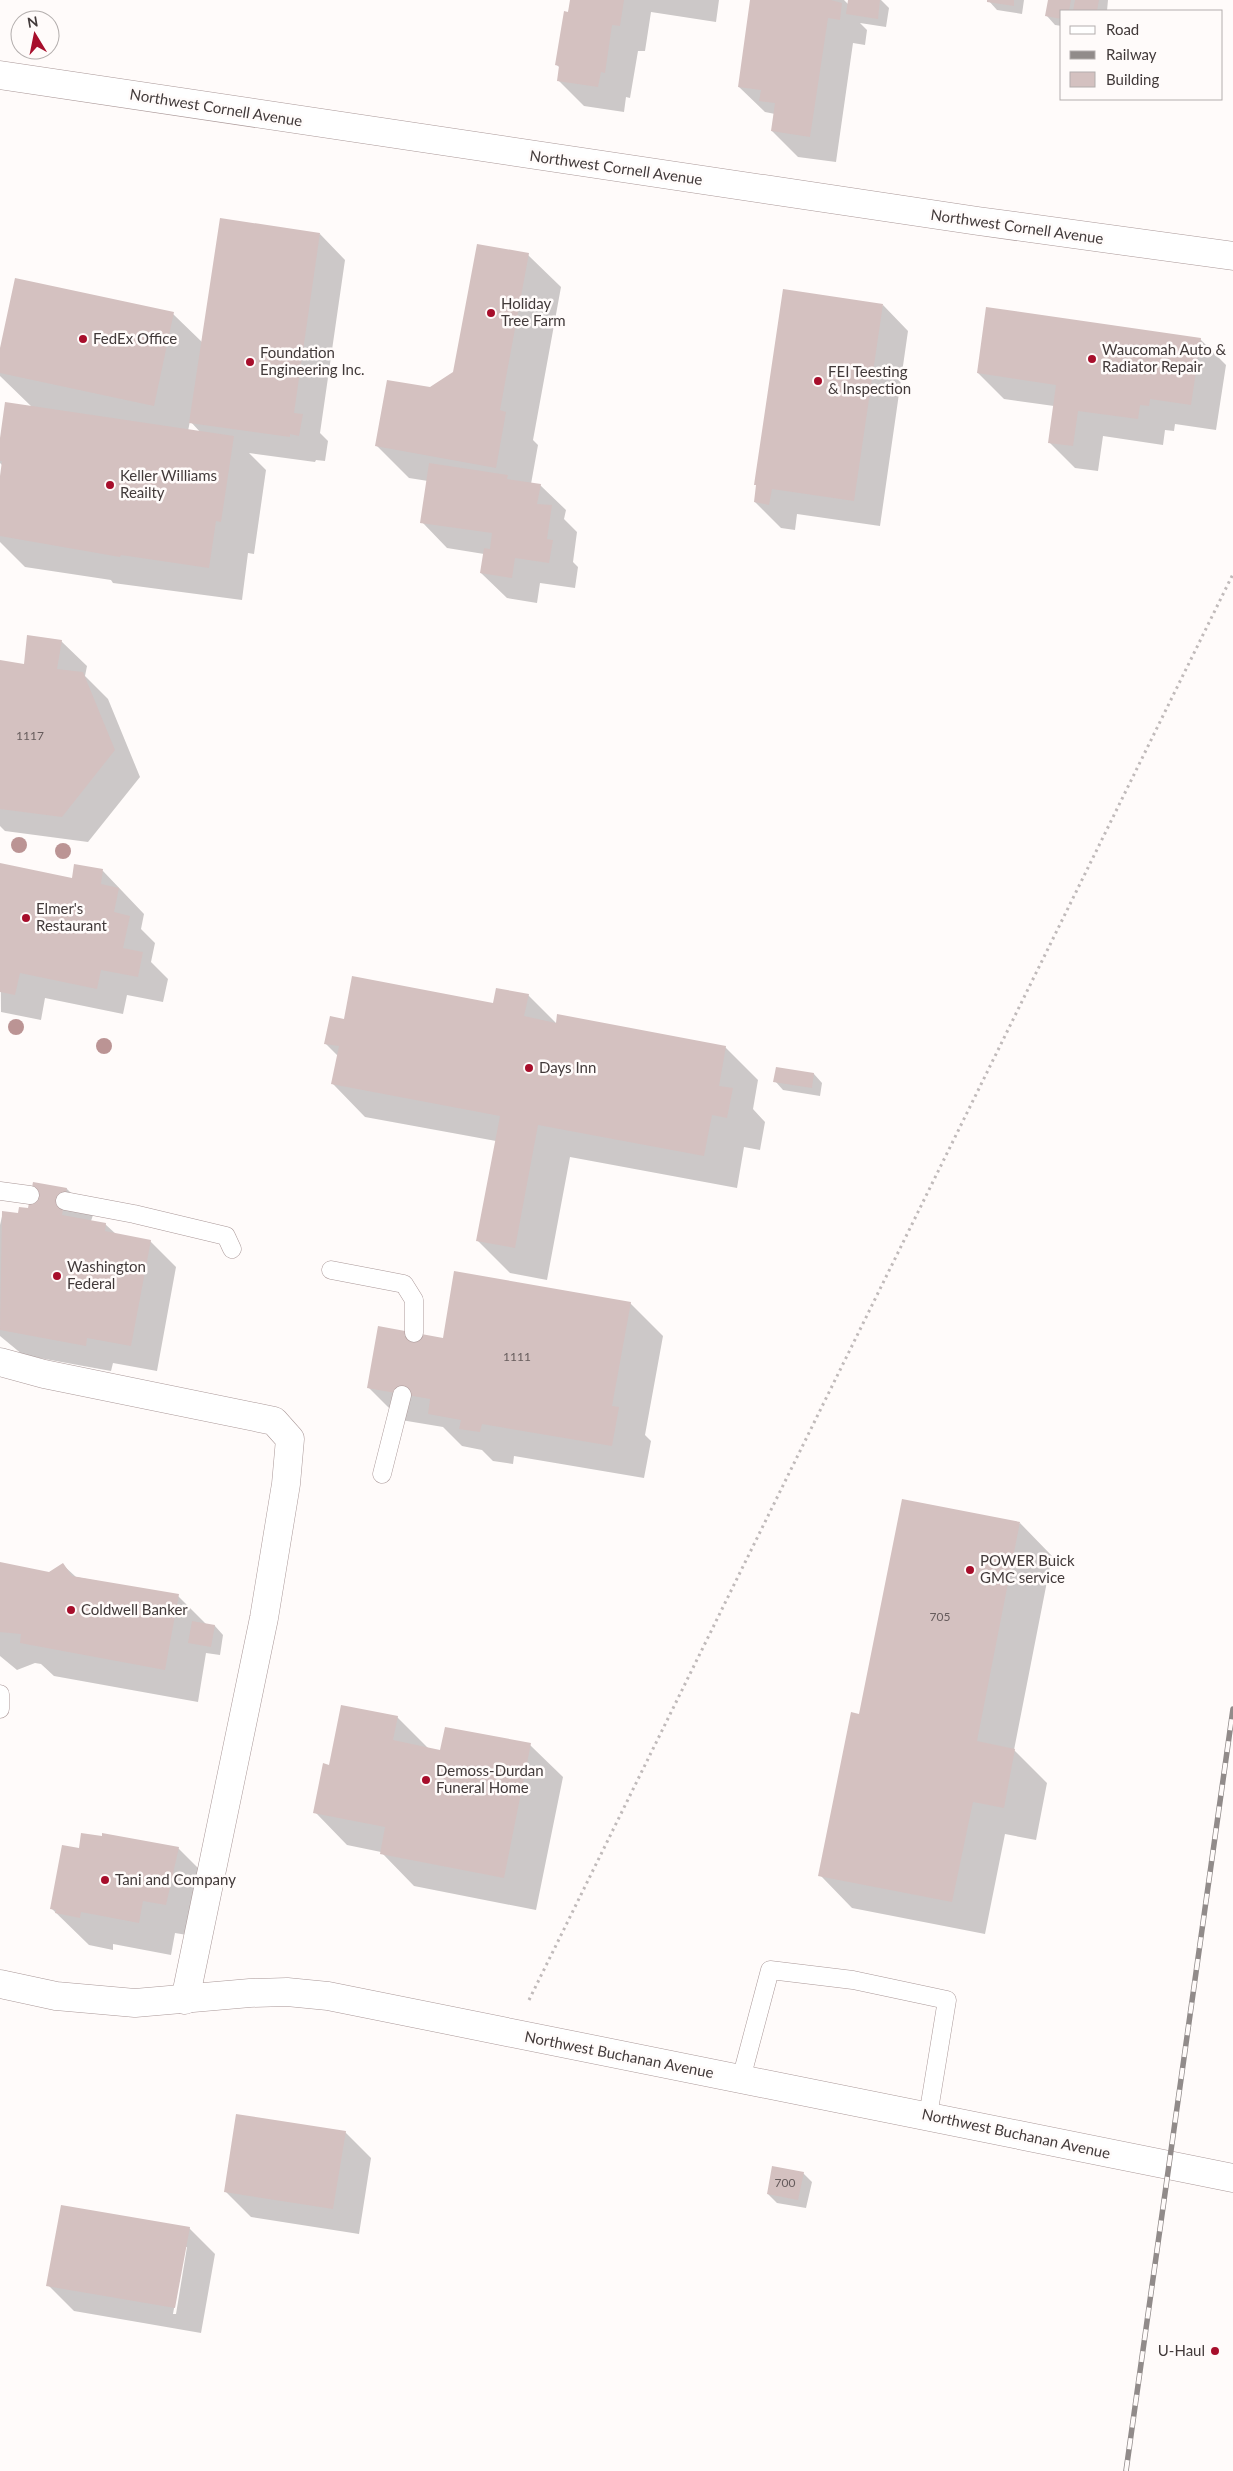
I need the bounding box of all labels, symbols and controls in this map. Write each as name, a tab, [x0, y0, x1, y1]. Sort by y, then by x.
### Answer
north arrow	[10, 10, 60, 60]
legend	[1060, 10, 1223, 100]
text: N	[26, 12, 39, 31]
text: Road	[1106, 20, 1139, 38]
text: Railway	[1106, 45, 1157, 63]
text: Building	[1106, 70, 1159, 88]
street label: Northwest Cornell Avenue	[129, 84, 304, 130]
street label: Northwest Cornell Avenue	[529, 146, 704, 188]
street label: Northwest Cornell Avenue	[930, 205, 1105, 247]
place label: Holiday Tree Farm	[501, 294, 566, 329]
marker: Holiday Tree Farm	[485, 307, 497, 319]
place label: FedEx Office	[93, 329, 177, 347]
marker: FedEx Office	[77, 333, 89, 345]
place label: Waucomah Auto & Radiator Repair	[1102, 340, 1227, 375]
place label: Foundation Engineering Inc.	[260, 343, 365, 378]
marker: Waucomah Auto & Radiator Repair	[1086, 353, 1098, 365]
marker: Foundation Engineering Inc.	[244, 356, 256, 368]
place label: FEI Teesting & Inspection	[828, 362, 911, 397]
marker: FEI Teesting & Inspection	[812, 375, 824, 387]
place label: Keller Williams Reailty	[120, 466, 217, 501]
marker: Keller Williams Reailty	[104, 479, 116, 491]
house number: 1117	[16, 728, 44, 743]
place label: Elmer's Restaurant	[36, 899, 108, 934]
marker: Elmer's Restaurant	[20, 912, 32, 924]
place label: Days Inn	[539, 1058, 596, 1076]
marker: Days Inn	[523, 1062, 535, 1074]
place label: Washington Federal	[67, 1257, 146, 1292]
marker: Washington Federal	[51, 1270, 63, 1282]
house number: 1111	[503, 1349, 531, 1364]
place label: POWER Buick GMC service	[980, 1551, 1075, 1586]
marker: POWER Buick GMC service	[964, 1564, 976, 1576]
place label: Coldwell Banker	[81, 1600, 188, 1618]
marker: Coldwell Banker	[65, 1604, 77, 1616]
house number: 705	[930, 1609, 950, 1624]
place label: Demoss-Durdan Funeral Home	[436, 1761, 544, 1796]
marker: Demoss-Durdan Funeral Home	[420, 1774, 432, 1786]
place label: Tani and Company	[115, 1870, 236, 1888]
marker: Tani and Company	[99, 1874, 111, 1886]
street label: Northwest Buchanan Avenue	[523, 2027, 715, 2081]
street label: Northwest Buchanan Avenue	[920, 2104, 1112, 2162]
house number: 700	[775, 2175, 795, 2190]
place label: U-Haul	[1158, 2341, 1205, 2359]
marker: U-Haul	[1209, 2345, 1221, 2357]

